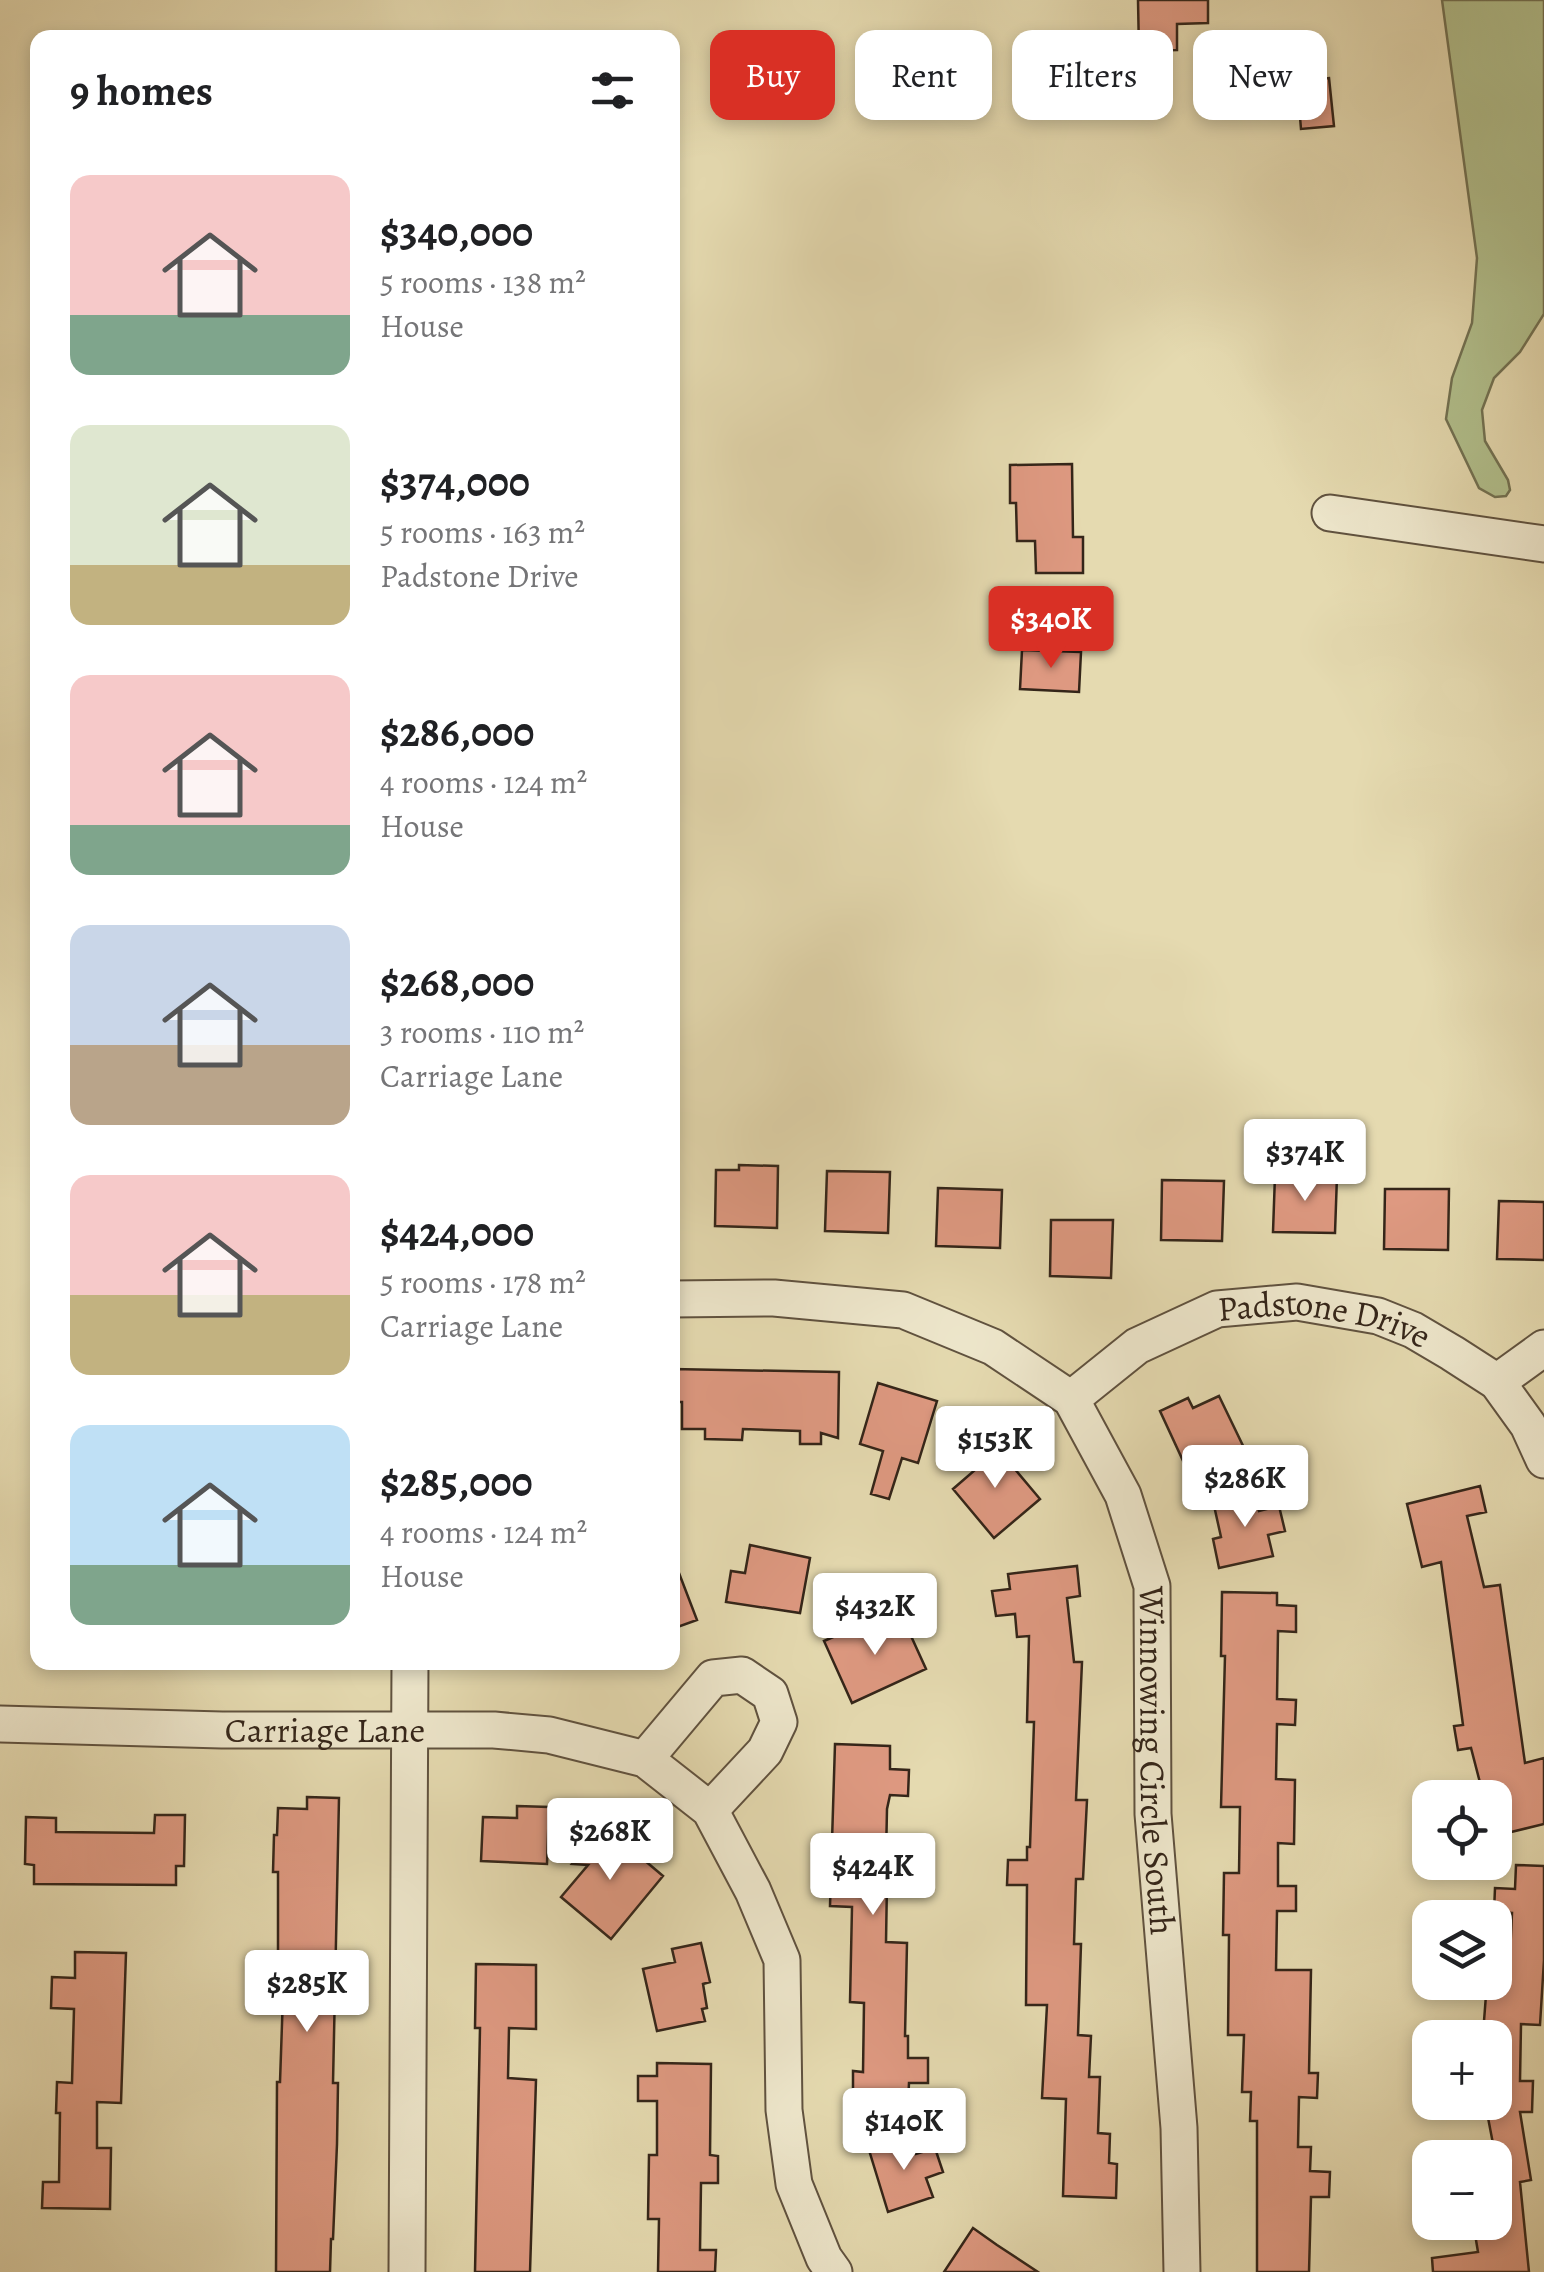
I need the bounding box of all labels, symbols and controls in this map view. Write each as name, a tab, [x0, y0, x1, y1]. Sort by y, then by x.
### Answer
chip: Buy	[710, 30, 835, 120]
chip: Rent	[855, 30, 992, 120]
chip: Filters	[1012, 30, 1173, 120]
chip: New	[1193, 30, 1327, 120]
text: 9 homes	[70, 62, 213, 119]
icon: filters	[585, 63, 640, 118]
text: $340,000	[380, 203, 533, 260]
icon: home	[150, 215, 270, 335]
text: 5 rooms · 138 m²	[380, 260, 586, 304]
text: House	[380, 304, 464, 348]
text: $374,000	[380, 453, 530, 510]
icon: home	[150, 465, 270, 585]
text: 5 rooms · 163 m²	[380, 510, 585, 554]
text: Padstone Drive	[380, 554, 579, 598]
pin: $340K	[981, 586, 1121, 671]
text: $340K	[1011, 596, 1091, 640]
text: $286,000	[380, 703, 534, 760]
icon: home	[150, 715, 270, 835]
text: 4 rooms · 124 m²	[380, 760, 587, 804]
text: House	[380, 804, 464, 848]
text: $268,000	[380, 953, 534, 1010]
icon: home	[150, 965, 270, 1085]
text: 3 rooms · 110 m²	[380, 1010, 584, 1054]
text: Carriage Lane	[380, 1054, 563, 1098]
pin: $374K	[1235, 1119, 1375, 1204]
text: $374K	[1266, 1129, 1344, 1173]
text: $424,000	[380, 1203, 534, 1260]
icon: home	[150, 1215, 270, 1335]
text: 5 rooms · 178 m²	[380, 1260, 586, 1304]
street label: Padstone Drive	[1216, 1278, 1440, 1360]
text: Carriage Lane	[380, 1304, 563, 1348]
pin: $153K	[925, 1406, 1065, 1491]
text: $153K	[958, 1416, 1032, 1460]
pin: $286K	[1175, 1445, 1315, 1530]
text: $285,000	[380, 1453, 533, 1510]
text: $286K	[1204, 1455, 1286, 1499]
icon: home	[150, 1465, 270, 1585]
text: 4 rooms · 124 m²	[380, 1510, 587, 1554]
text: House	[380, 1554, 464, 1598]
pin: $432K	[805, 1573, 945, 1658]
text: $432K	[835, 1583, 915, 1627]
street label: Winnowing Circle South	[1128, 1585, 1187, 1937]
street label: Carriage Lane	[225, 1706, 425, 1754]
map controls	[1412, 1780, 1512, 2240]
button: locate	[1412, 1780, 1512, 1880]
pin: $268K	[540, 1798, 680, 1883]
text: $268K	[569, 1808, 651, 1852]
pin: $424K	[803, 1833, 943, 1918]
text: $424K	[832, 1843, 914, 1887]
button: layers	[1412, 1900, 1512, 2000]
pin: $285K	[237, 1950, 377, 2035]
text: $285K	[267, 1960, 347, 2004]
button: +	[1412, 2020, 1512, 2120]
pin: $140K	[834, 2088, 974, 2173]
text: $140K	[865, 2098, 943, 2142]
button: −	[1412, 2140, 1512, 2240]

